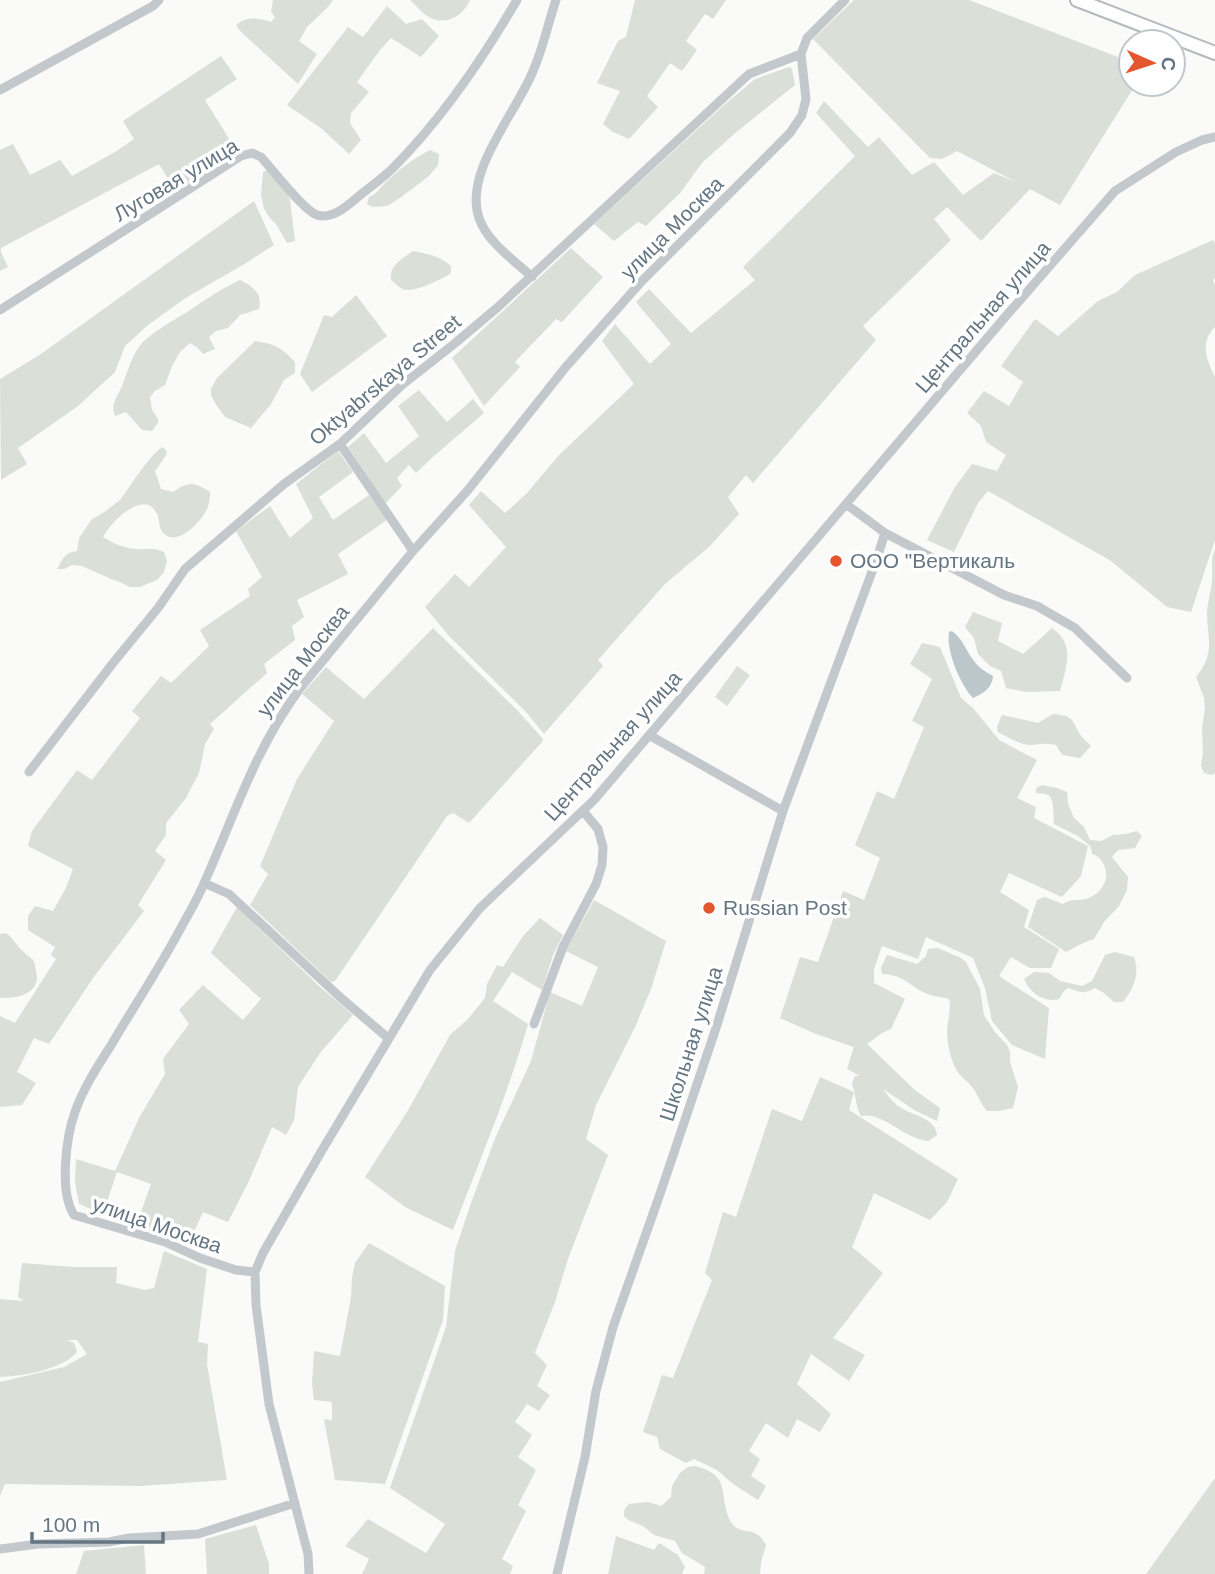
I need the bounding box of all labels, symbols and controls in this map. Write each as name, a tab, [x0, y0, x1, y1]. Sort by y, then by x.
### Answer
north arrow	[1117, 28, 1187, 98]
text: С	[1158, 56, 1179, 72]
street label: Луговая улица	[109, 133, 242, 226]
street label: улица Москва	[616, 171, 728, 284]
street label: Центральная улица	[911, 236, 1055, 397]
street label: Oktyabrskaya Street	[304, 310, 465, 450]
place label: ООО "Вертикаль	[850, 549, 1015, 572]
marker: ООО "Вертикаль	[828, 553, 844, 569]
street label: улица Москва	[252, 600, 354, 721]
street label: Центральная улица	[539, 666, 686, 825]
place label: Russian Post	[723, 896, 847, 919]
marker: Russian Post	[701, 900, 717, 916]
street label: Школьная улица	[655, 963, 726, 1124]
street label: улица Москва	[89, 1192, 225, 1258]
scale bar	[32, 1500, 163, 1544]
text: 100 m	[42, 1513, 100, 1536]

